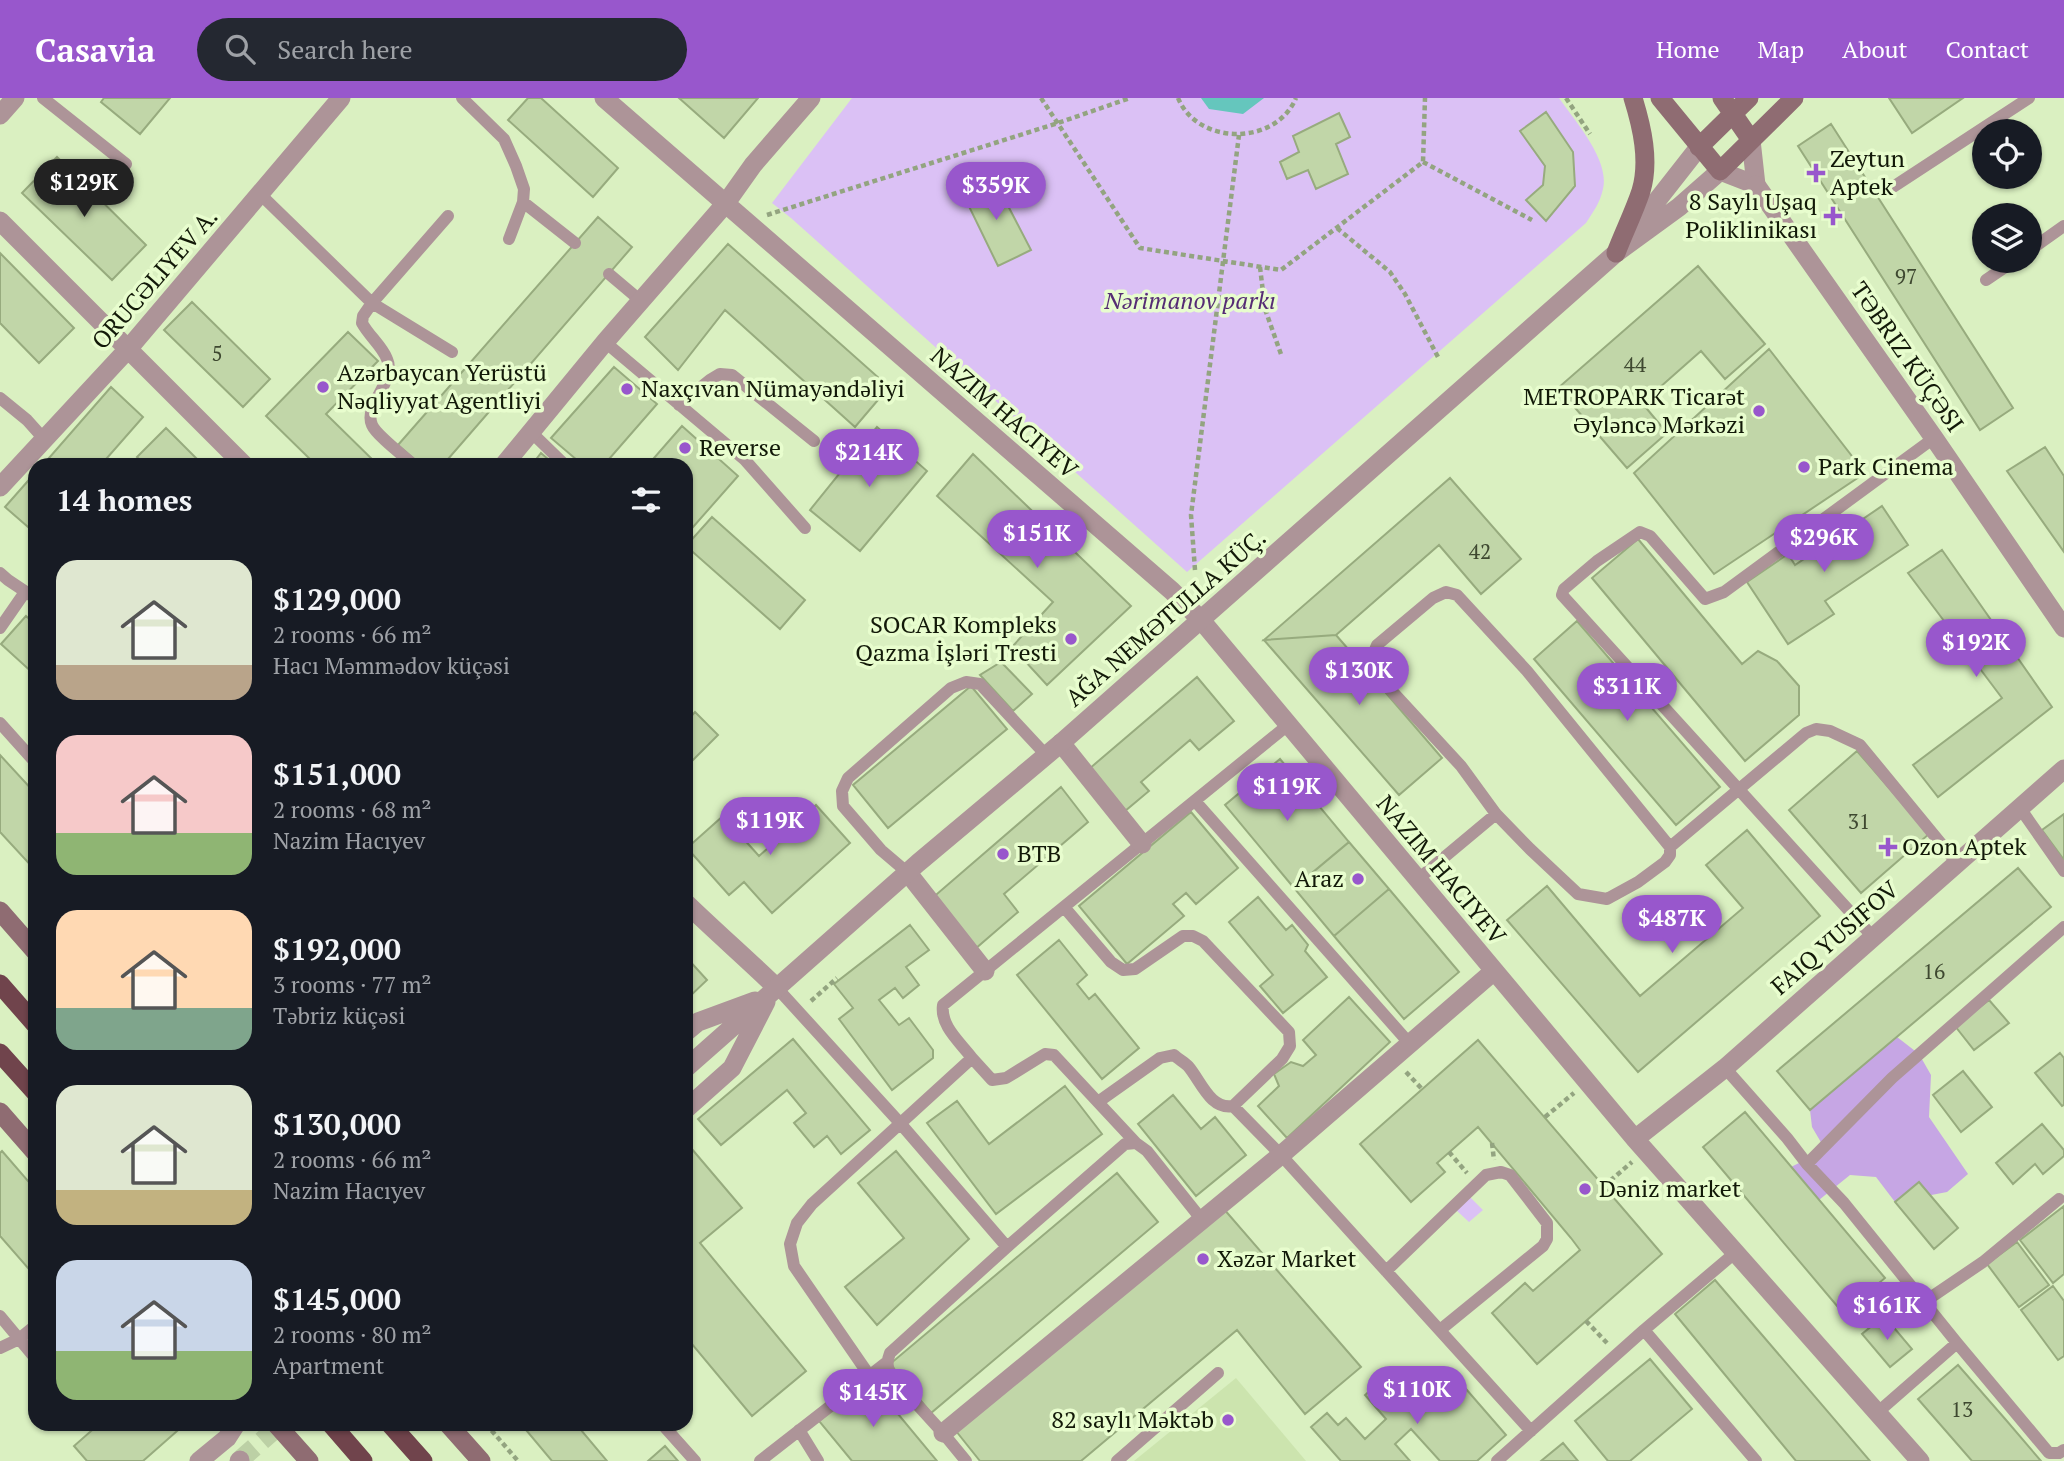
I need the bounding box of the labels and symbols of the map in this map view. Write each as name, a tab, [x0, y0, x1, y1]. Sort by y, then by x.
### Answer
place label: Zeytun Aptek	[1830, 142, 1905, 202]
pin: $129K	[35, 159, 133, 219]
pin: $359K	[947, 162, 1045, 222]
marker: Zeytun Aptek	[1808, 165, 1824, 181]
place label: 8 Saylı Uşaq Poliklinikası	[1685, 185, 1817, 245]
street label: ORUCƏLIYEV A.	[84, 201, 224, 356]
marker: 8 Saylı Uşaq Poliklinikası	[1823, 206, 1843, 226]
house number: 97	[1895, 262, 1917, 290]
street label: TƏBRIZ KÜÇƏSI	[1844, 275, 1972, 438]
park label: Nərimanov parkı	[1103, 284, 1276, 316]
house number: 5	[211, 339, 223, 367]
street label: NAZIM HACIYEV	[924, 339, 1086, 486]
house number: 44	[1624, 350, 1647, 378]
place label: Azərbaycan Yerüstü Nəqliyyat Agentliyi	[337, 356, 547, 416]
place label: Naxçıvan Nümayəndəliyi	[641, 372, 905, 404]
marker: Azərbaycan Yerüstü Nəqliyyat Agentliyi	[315, 379, 331, 395]
place label: METROPARK Ticarət Əyləncə Mərkəzi	[1523, 380, 1745, 440]
marker: Naxçıvan Nümayəndəliyi	[619, 381, 635, 397]
marker: METROPARK Ticarət Əyləncə Mərkəzi	[1751, 403, 1767, 419]
pin: $214K	[820, 430, 918, 489]
place label: Reverse	[699, 431, 781, 463]
marker: Reverse	[677, 440, 693, 456]
place label: Park Cinema	[1818, 450, 1954, 482]
marker: Park Cinema	[1796, 459, 1812, 475]
pin: $151K	[988, 510, 1086, 570]
pin: $296K	[1775, 514, 1873, 574]
street label: AĞA NEMƏTULLA KÜÇ.	[1058, 521, 1272, 713]
house number: 42	[1469, 537, 1491, 565]
place label: SOCAR Kompleks Qazma İşləri Tresti	[855, 608, 1057, 668]
pin: $192K	[1927, 620, 2025, 679]
marker: SOCAR Kompleks Qazma İşləri Tresti	[1063, 631, 1079, 647]
pin: $130K	[1310, 648, 1408, 707]
pin: $311K	[1578, 664, 1676, 723]
pin: $119K	[1238, 764, 1336, 823]
street label: NAZIM HACIYEV	[1370, 788, 1514, 951]
pin: $119K	[721, 798, 819, 857]
house number: 31	[1848, 807, 1870, 835]
place label: Ozon Aptek	[1902, 830, 2027, 862]
place label: BTB	[1017, 837, 1061, 869]
marker: Ozon Aptek	[1880, 839, 1896, 855]
marker: BTB	[995, 846, 1011, 862]
place label: Araz	[1295, 862, 1344, 894]
marker: Araz	[1350, 871, 1366, 887]
street label: FAIQ YUSIFOV	[1764, 873, 1905, 1001]
pin: $487K	[1623, 896, 1721, 955]
house number: 16	[1923, 957, 1945, 985]
place label: Dəniz market	[1599, 1172, 1741, 1204]
marker: Dəniz market	[1577, 1181, 1593, 1197]
place label: Xəzər Market	[1217, 1242, 1356, 1274]
marker: Xəzər Market	[1195, 1251, 1211, 1267]
pin: $161K	[1838, 1282, 1936, 1342]
pin: $110K	[1368, 1366, 1466, 1426]
pin: $145K	[824, 1370, 922, 1429]
house number: 13	[1951, 1395, 1973, 1423]
place label: 82 saylı Məktəb	[1051, 1403, 1214, 1435]
marker: 82 saylı Məktəb	[1220, 1412, 1236, 1428]

